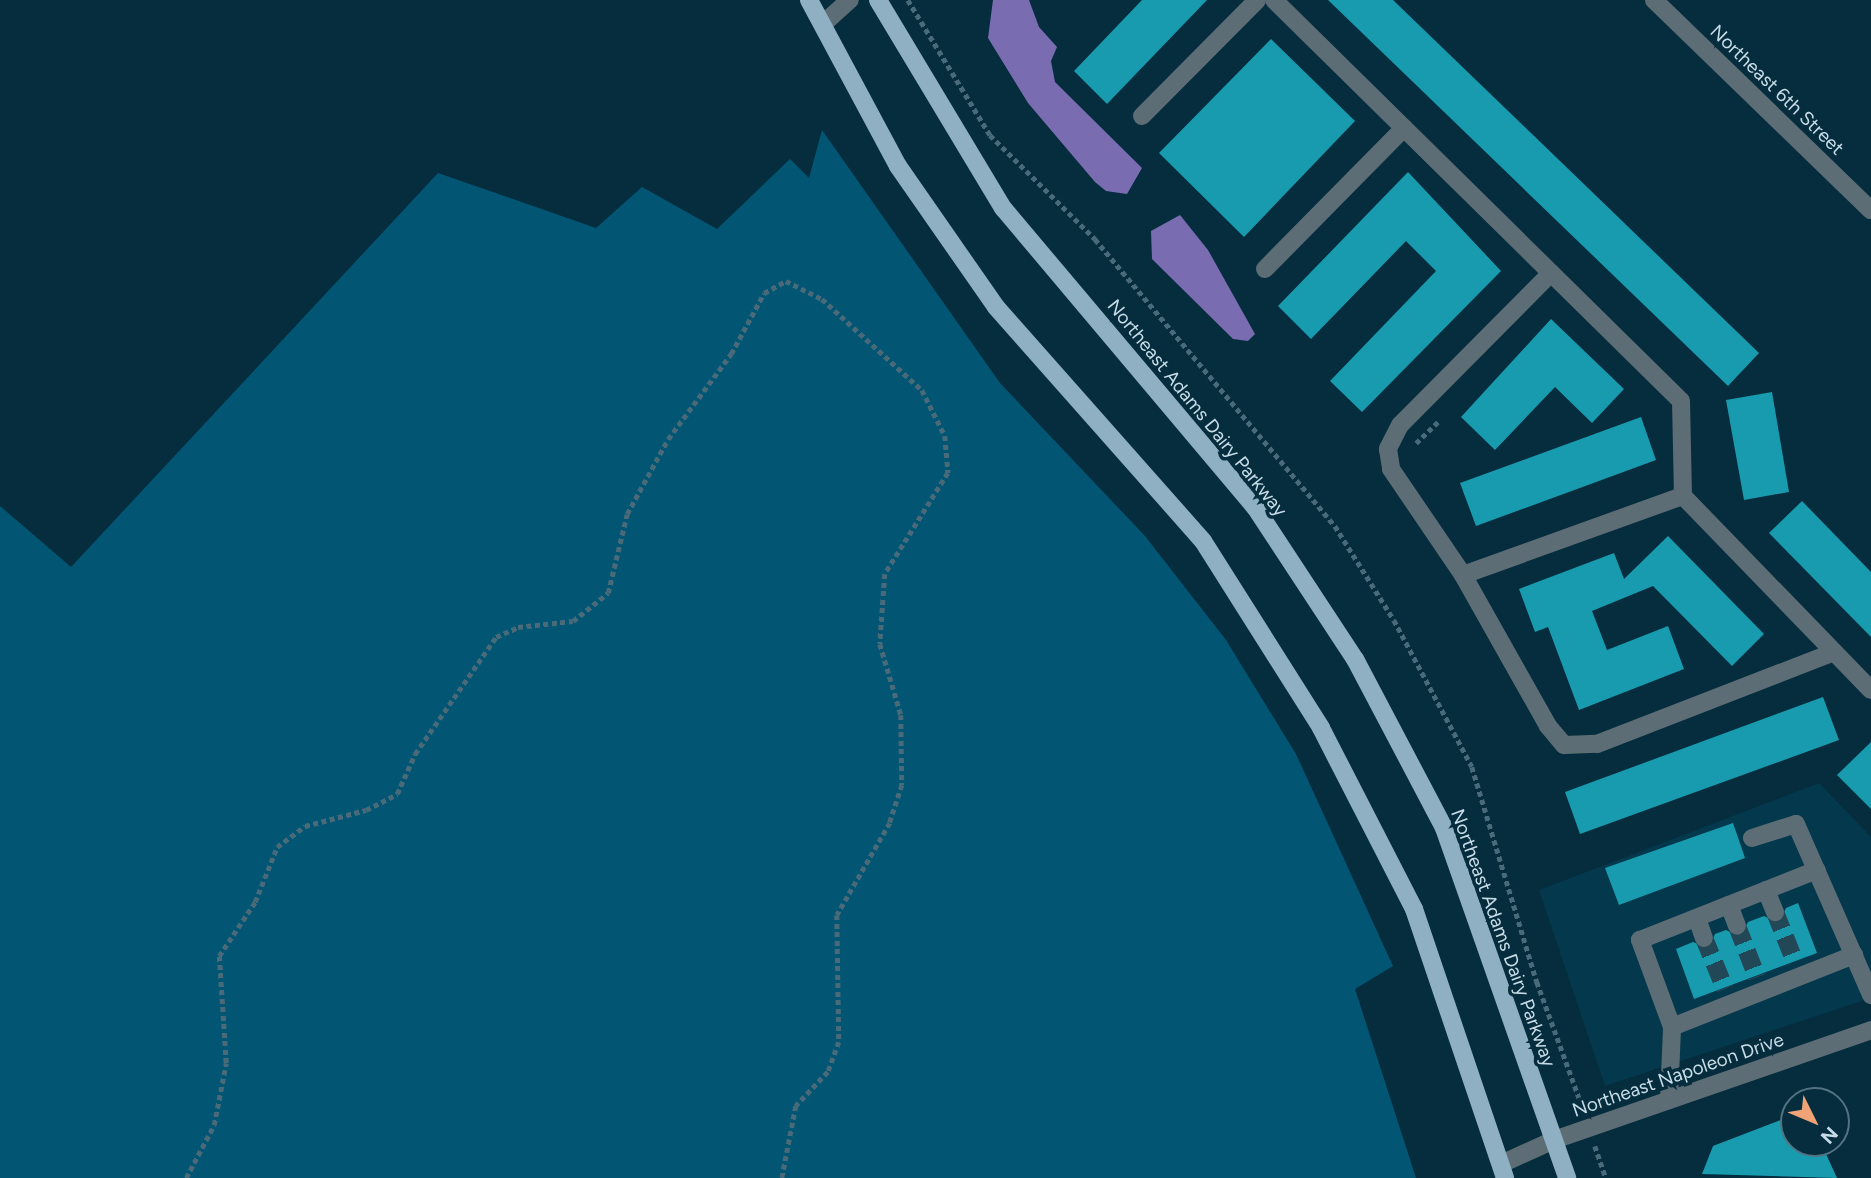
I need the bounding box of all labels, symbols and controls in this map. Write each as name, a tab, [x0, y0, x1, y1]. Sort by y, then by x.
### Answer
street label: Northeast 6th Street	[1705, 20, 1849, 160]
street label: Northeast Adams Dairy Parkway	[1102, 295, 1292, 521]
street label: Northeast Adams Dairy Parkway	[1446, 806, 1560, 1070]
street label: Northeast Napoleon Drive	[1569, 1028, 1787, 1122]
north arrow	[1780, 1087, 1850, 1157]
text: N	[1816, 1122, 1843, 1149]

